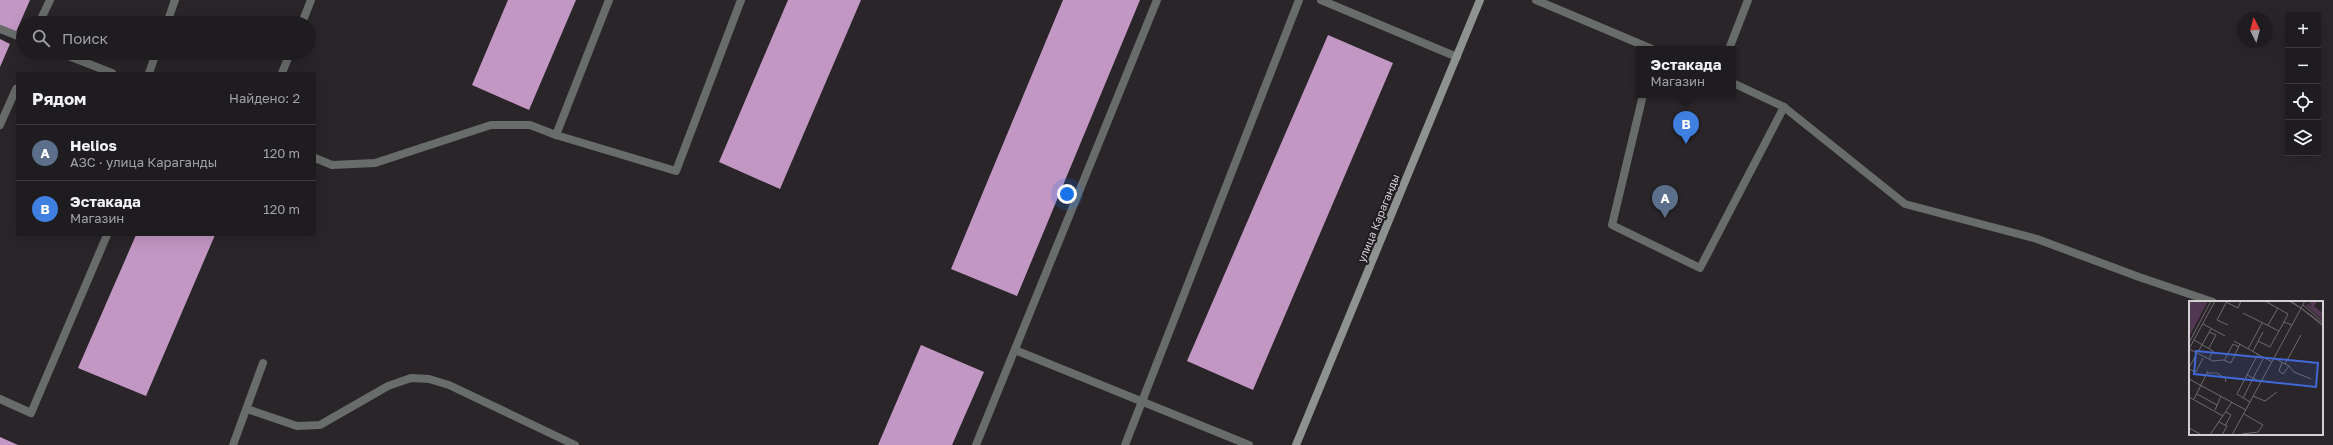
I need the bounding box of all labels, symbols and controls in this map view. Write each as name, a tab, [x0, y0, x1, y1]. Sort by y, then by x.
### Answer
north arrow	[2237, 12, 2273, 48]
map controls	[2285, 12, 2321, 156]
button: +	[2285, 12, 2321, 48]
search box	[16, 16, 316, 60]
icon: search	[30, 27, 52, 49]
text: Поиск	[62, 29, 108, 47]
popup	[1636, 46, 1736, 98]
button: −	[2285, 48, 2321, 84]
text: Эстакада	[1651, 55, 1721, 73]
text: Магазин	[1651, 73, 1705, 89]
button: locate	[2285, 84, 2321, 120]
text: Рядом	[32, 88, 86, 109]
text: Найдено: 2	[229, 90, 300, 106]
pin: B	[1673, 111, 1699, 144]
button: layers	[2285, 120, 2321, 156]
text: Helios	[70, 136, 117, 154]
text: A	[40, 145, 50, 161]
text: 120 m	[263, 145, 300, 161]
text: АЗС · улица Караганды	[70, 154, 217, 170]
street label: улица Караганды	[1354, 172, 1402, 264]
your location	[1057, 184, 1077, 204]
pin: A	[1652, 185, 1678, 218]
text: Эстакада	[70, 192, 141, 210]
text: B	[40, 201, 50, 217]
text: 120 m	[263, 201, 300, 217]
text: Магазин	[70, 210, 124, 226]
inset map	[2189, 301, 2323, 435]

